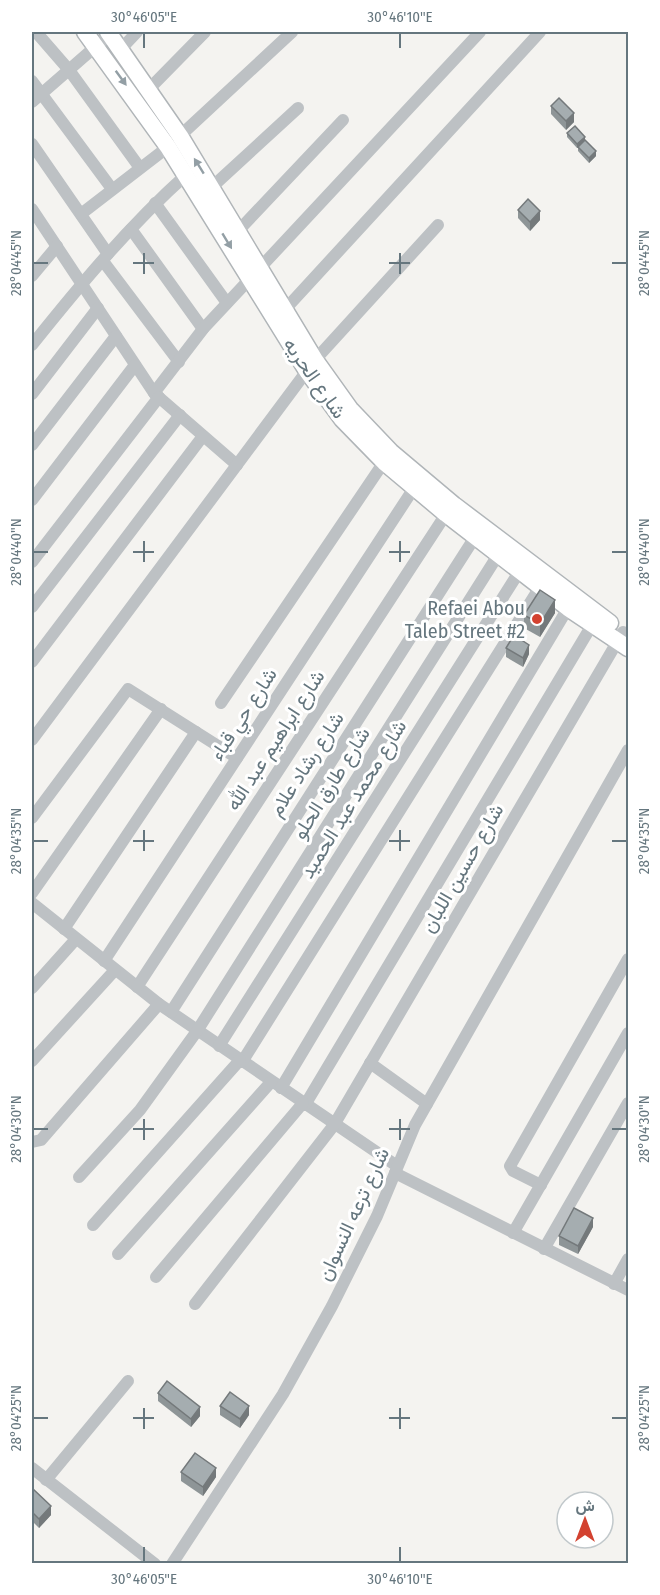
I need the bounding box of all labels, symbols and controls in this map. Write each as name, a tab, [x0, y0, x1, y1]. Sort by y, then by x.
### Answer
text: 30°46'05"E	[111, 8, 177, 26]
text: 30°46'10"E	[367, 8, 433, 26]
one-way arrow	[115, 69, 127, 85]
one-way arrow	[193, 157, 204, 174]
text: 28°04'45"N	[7, 230, 25, 296]
text: 28°04'45"N	[635, 230, 653, 296]
one-way arrow	[222, 233, 233, 249]
street label: شارع الحريه	[277, 333, 352, 424]
text: 28°04'40"N	[7, 518, 25, 586]
text: 28°04'40"N	[635, 518, 653, 586]
place label: Refaei Abou Taleb Street #2	[405, 596, 525, 643]
marker: Refaei Abou Taleb Street #2	[530, 612, 544, 626]
street label: شارع حي قباء	[204, 663, 286, 767]
street label: شارع ابراهيم عبد الله	[221, 665, 331, 816]
street label: شارع رشاد علام	[263, 707, 350, 822]
street label: شارع محمد عبد الحميد	[295, 715, 413, 884]
street label: شارع طارق الحلو	[287, 723, 377, 844]
street label: شارع حسين اللبان	[415, 799, 510, 938]
text: 28°04'35"N	[7, 808, 25, 874]
text: 28°04'35"N	[635, 808, 653, 874]
text: 28°04'30"N	[7, 1095, 25, 1163]
text: 28°04'30"N	[635, 1095, 653, 1163]
street label: شارع ترعه النسوان	[312, 1144, 396, 1285]
text: 28°04'25"N	[7, 1385, 25, 1451]
text: 28°04'25"N	[635, 1385, 653, 1451]
north arrow	[555, 1490, 615, 1550]
text: ش	[575, 1496, 595, 1515]
text: 30°46'05"E	[111, 1570, 177, 1588]
text: 30°46'10"E	[367, 1570, 433, 1588]

